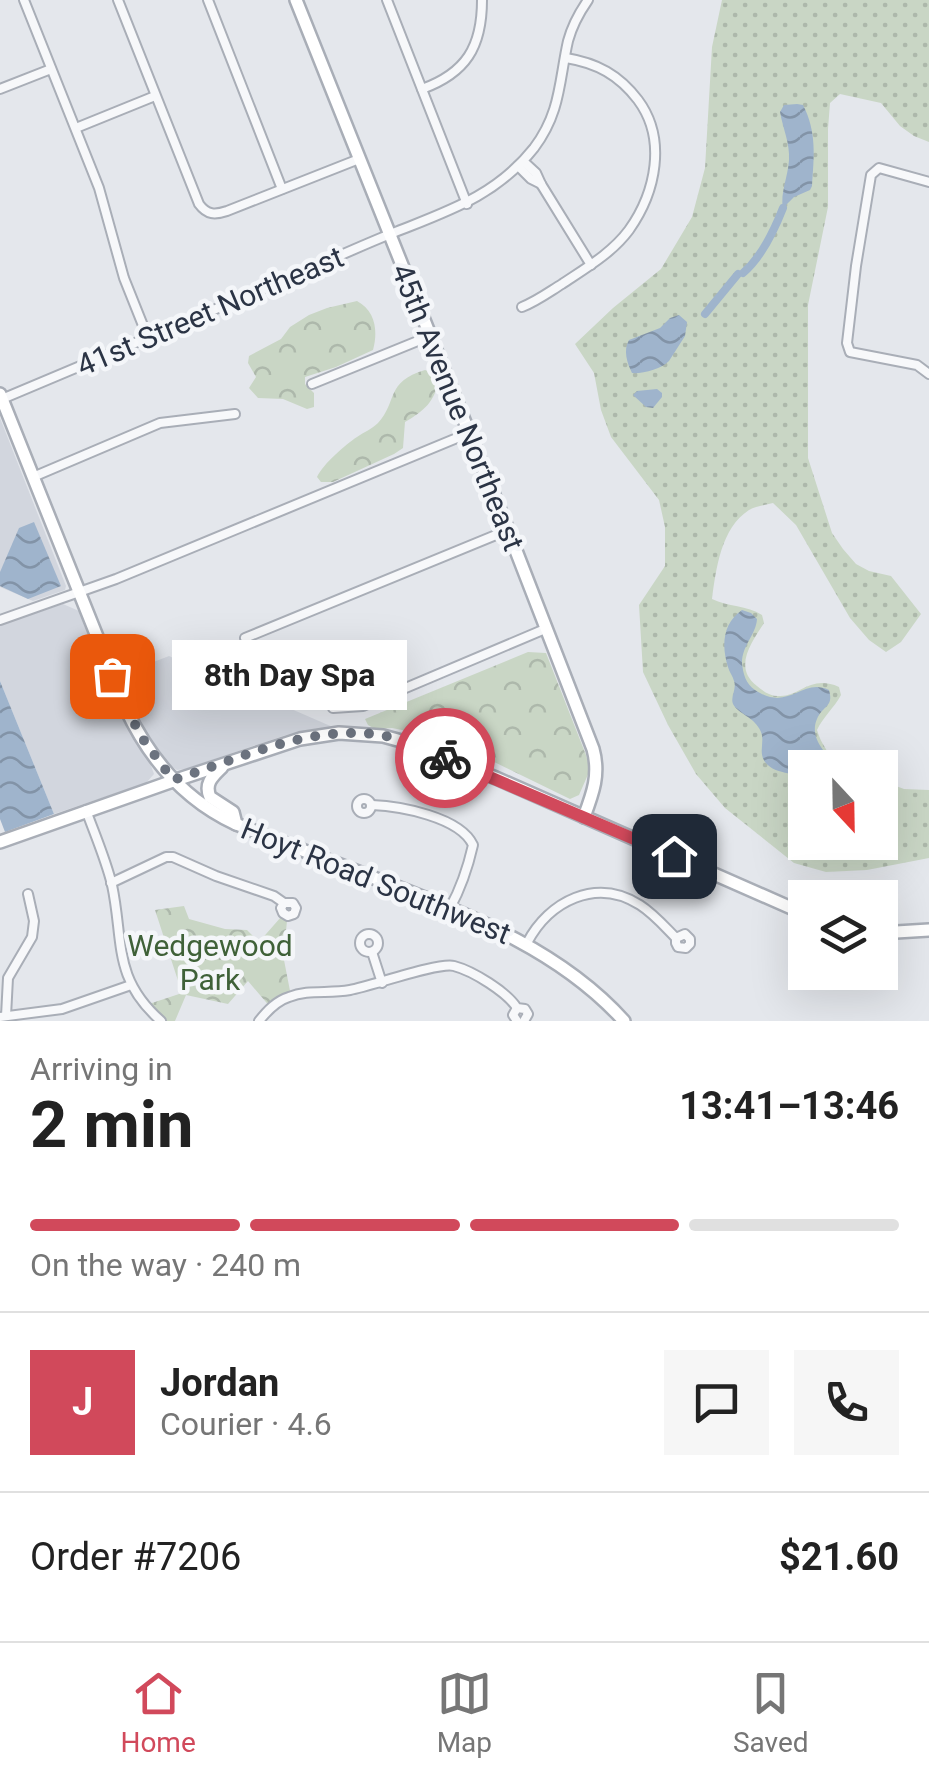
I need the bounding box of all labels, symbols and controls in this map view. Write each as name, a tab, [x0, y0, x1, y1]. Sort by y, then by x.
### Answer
street label: 41st Street Northeast	[71, 239, 349, 383]
street label: 45th Avenue Northeast	[384, 258, 532, 556]
pin	[70, 634, 155, 719]
callout: 8th Day Spa	[172, 641, 407, 711]
icon: bag	[85, 649, 140, 704]
text: 8th Day Spa	[204, 656, 375, 694]
courier	[395, 708, 495, 808]
icon: bike	[418, 731, 473, 786]
north arrow	[788, 750, 898, 860]
map controls	[788, 750, 898, 990]
street label: Hoyt Road Southwest	[236, 811, 516, 951]
pin	[632, 814, 717, 899]
icon: home	[647, 829, 702, 884]
button: layers	[788, 880, 898, 990]
park label: Wedgewood Park	[127, 928, 293, 997]
text: Arriving in	[30, 1050, 173, 1088]
text: 13:41–13:46	[679, 1084, 899, 1128]
text: 2 min	[30, 1087, 193, 1163]
text: On the way · 240 m	[30, 1246, 301, 1284]
button: chat	[664, 1350, 769, 1455]
button: phone	[794, 1350, 899, 1455]
text: Jordan	[160, 1361, 279, 1405]
text: J	[72, 1380, 93, 1424]
text: Courier · 4.6	[160, 1405, 332, 1443]
text: Order #7206	[30, 1535, 241, 1579]
text: $21.60	[779, 1535, 899, 1579]
tab: Home	[120, 1666, 196, 1759]
tab: Map	[437, 1666, 492, 1759]
tab: Saved	[733, 1666, 809, 1759]

